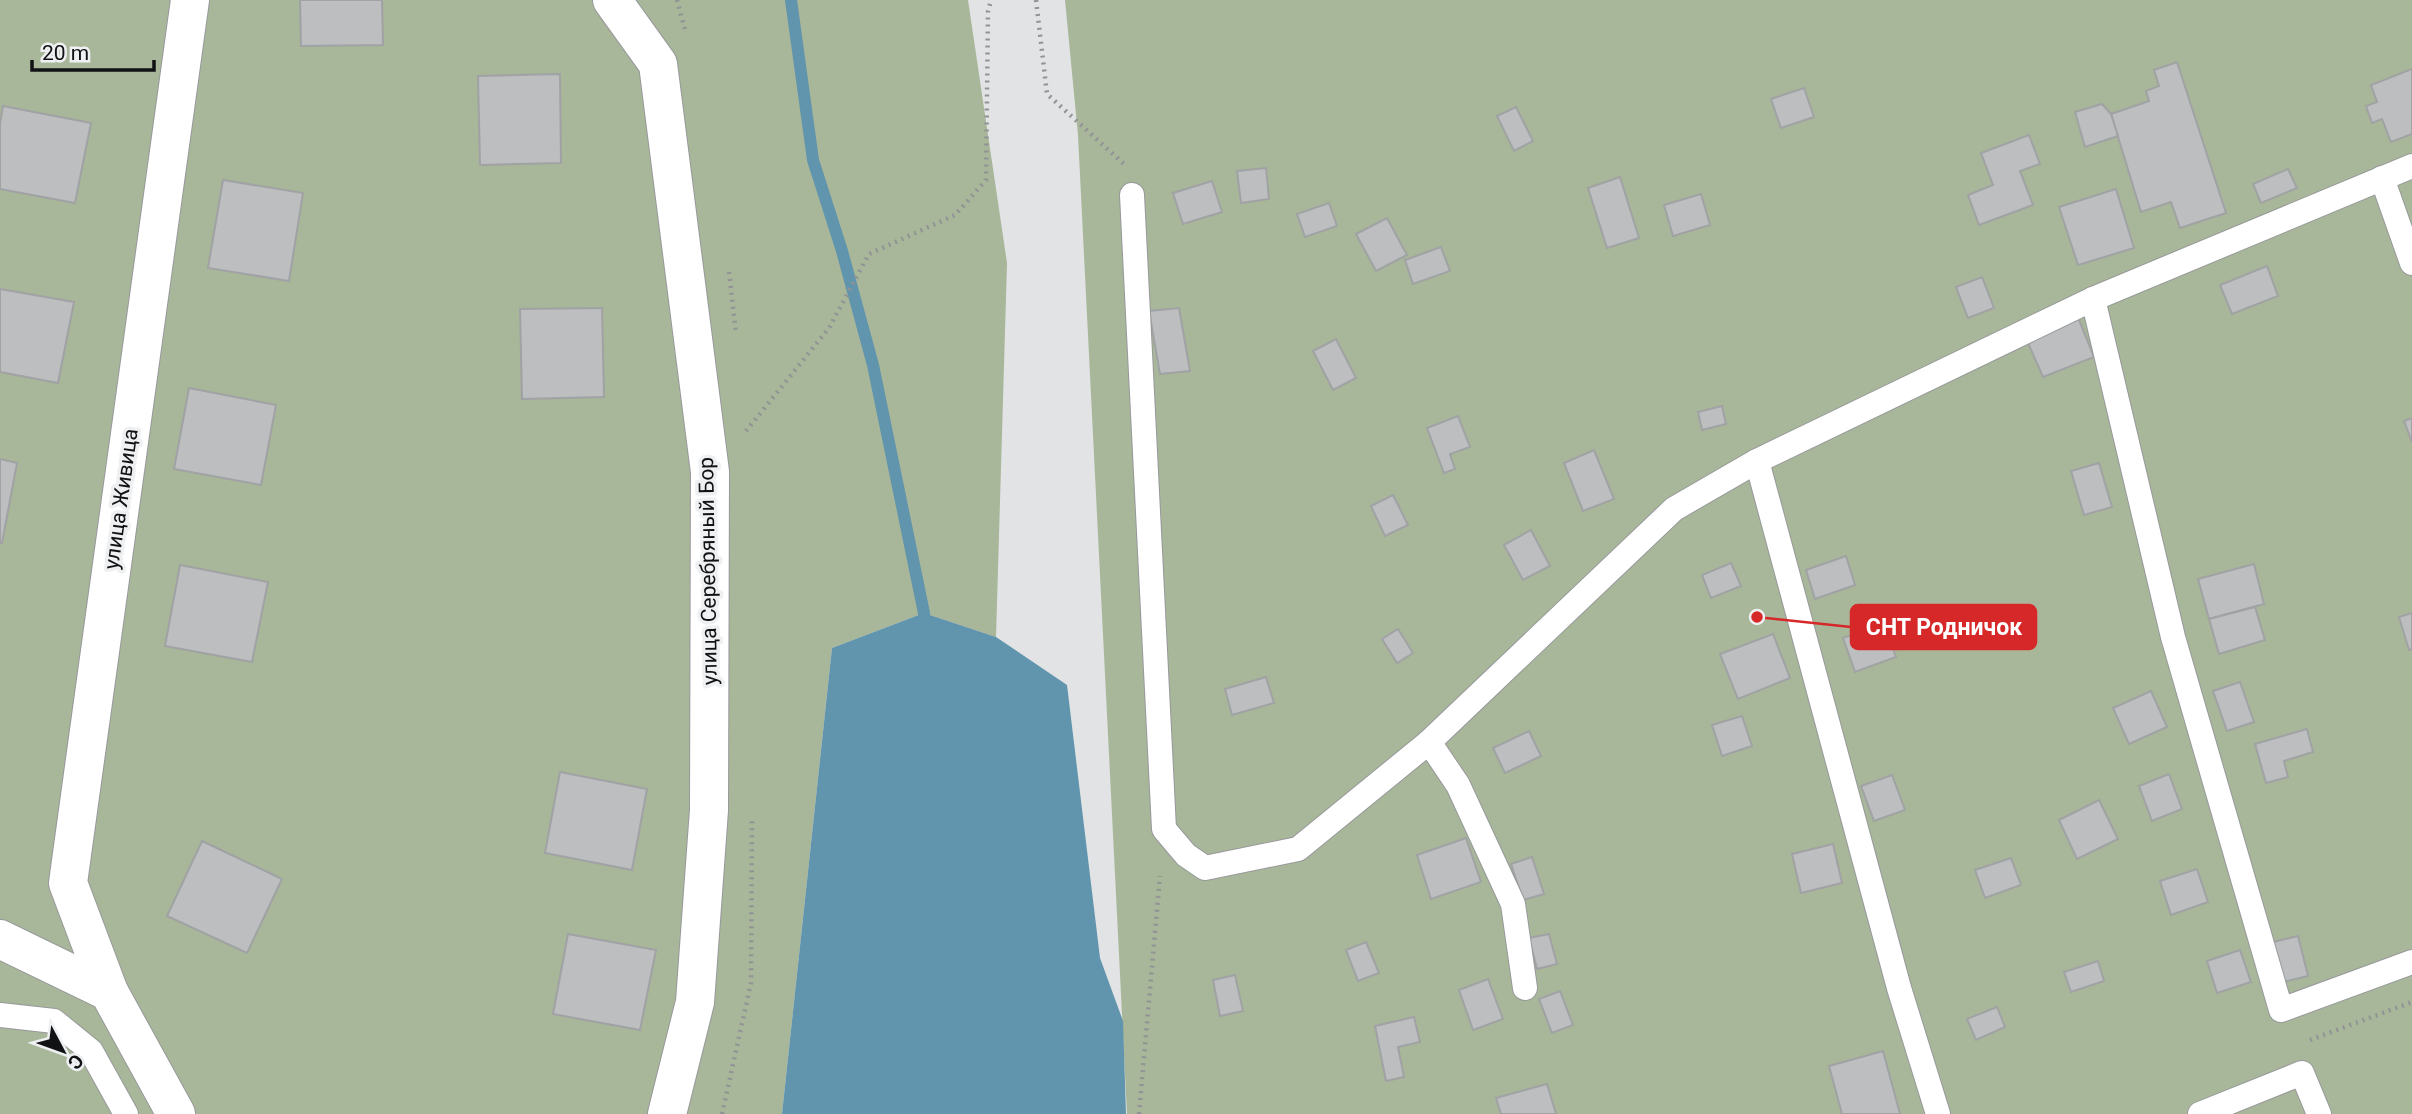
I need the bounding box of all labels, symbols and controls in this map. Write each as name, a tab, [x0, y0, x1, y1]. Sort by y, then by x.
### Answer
scale bar	[32, 28, 154, 72]
text: 20 m	[42, 41, 89, 65]
street label: улица Живица	[99, 427, 143, 571]
street label: улица Серебряный Бор	[694, 457, 722, 685]
callout: СНТ Родничок	[1851, 605, 2036, 649]
text: СНТ Родничок	[1866, 614, 2022, 641]
north arrow	[28, 1016, 98, 1086]
text: С	[63, 1050, 88, 1074]

